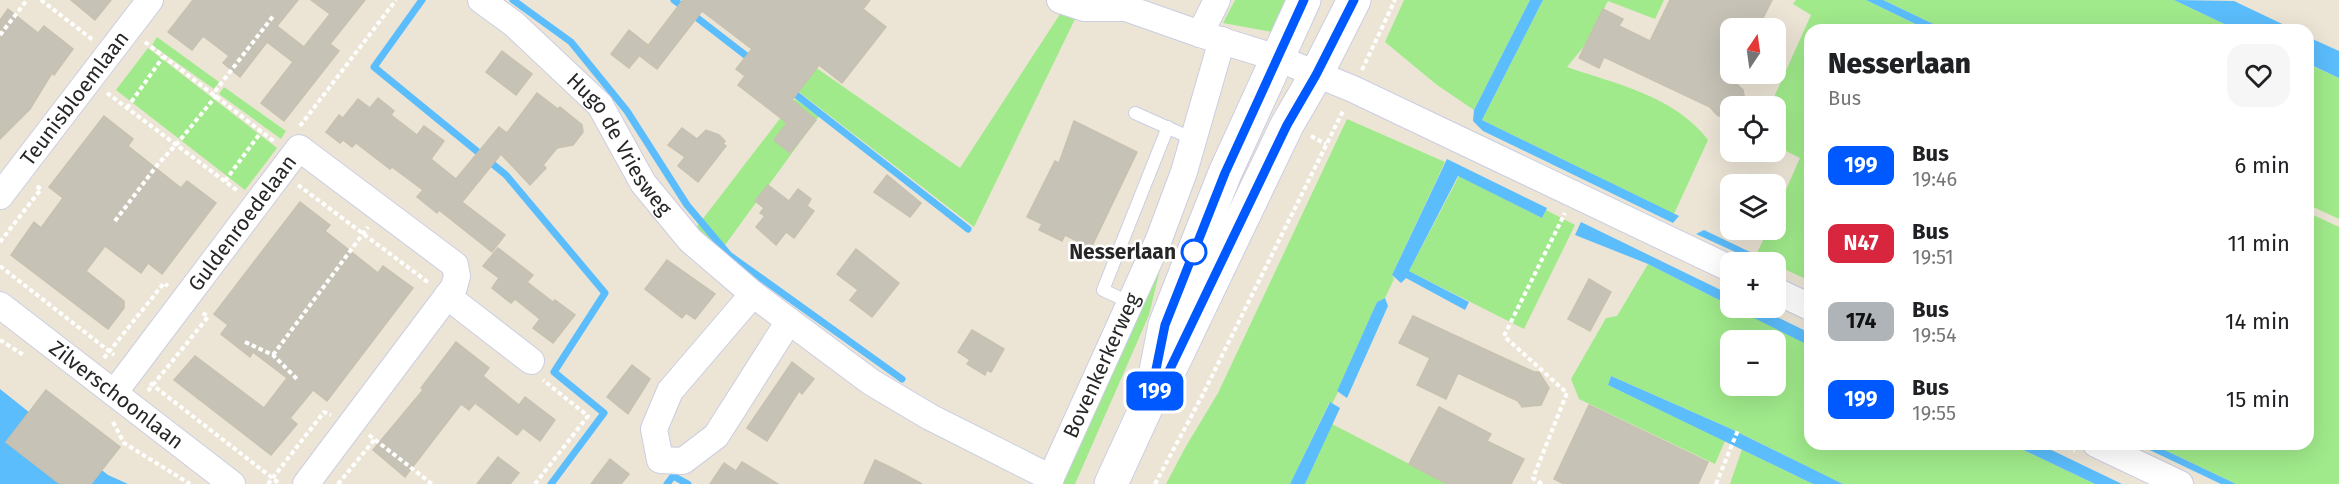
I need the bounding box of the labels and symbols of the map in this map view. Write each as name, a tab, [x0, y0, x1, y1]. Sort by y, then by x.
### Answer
north arrow	[1720, 18, 1786, 84]
street label: Teunisbloemlaan	[15, 26, 135, 171]
street label: Hugo de Vriesweg	[561, 67, 677, 221]
street label: Guldenroedelaan	[182, 150, 302, 296]
place label: Nesserlaan	[1069, 239, 1176, 265]
marker: Nesserlaan	[1181, 239, 1207, 265]
street label: Bovenkerkerweg	[1057, 289, 1146, 442]
street label: Zilverschoonlaan	[44, 335, 189, 455]
line badge: 199	[1120, 372, 1190, 410]

